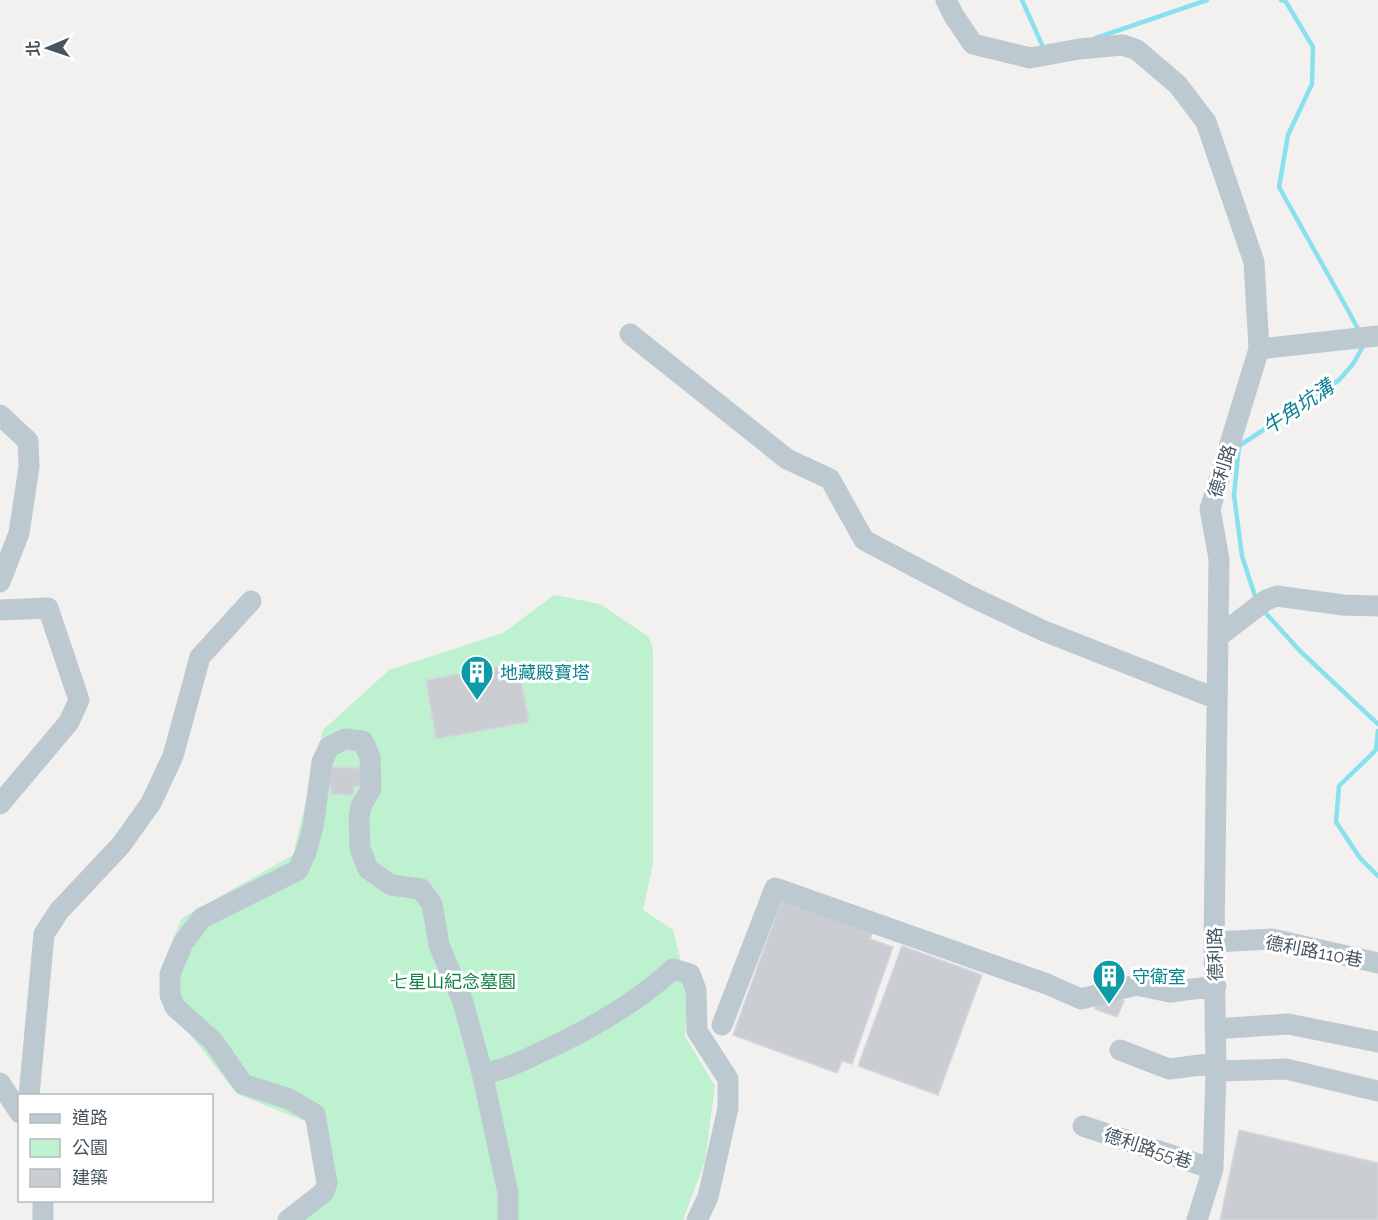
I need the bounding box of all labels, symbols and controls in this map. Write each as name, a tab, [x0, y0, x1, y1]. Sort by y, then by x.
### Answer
north arrow	[18, 18, 78, 78]
text: 北	[24, 40, 43, 57]
water label: 牛角坑溝	[1258, 373, 1340, 439]
street label: 德利路	[1204, 442, 1240, 500]
building icon: 地藏殿寶塔	[459, 654, 495, 701]
place label: 地藏殿寶塔	[500, 662, 590, 683]
street label: 德利路	[1204, 927, 1226, 981]
street label: 德利路110巷	[1264, 931, 1364, 971]
building icon: 守衛室	[1091, 958, 1127, 1005]
place label: 守衛室	[1132, 966, 1186, 987]
park label: 七星山紀念墓園	[390, 971, 516, 992]
legend	[18, 1094, 213, 1202]
text: 道路	[72, 1107, 108, 1128]
street label: 德利路55巷	[1101, 1124, 1195, 1172]
text: 公園	[72, 1137, 108, 1158]
text: 建築	[72, 1167, 108, 1188]

